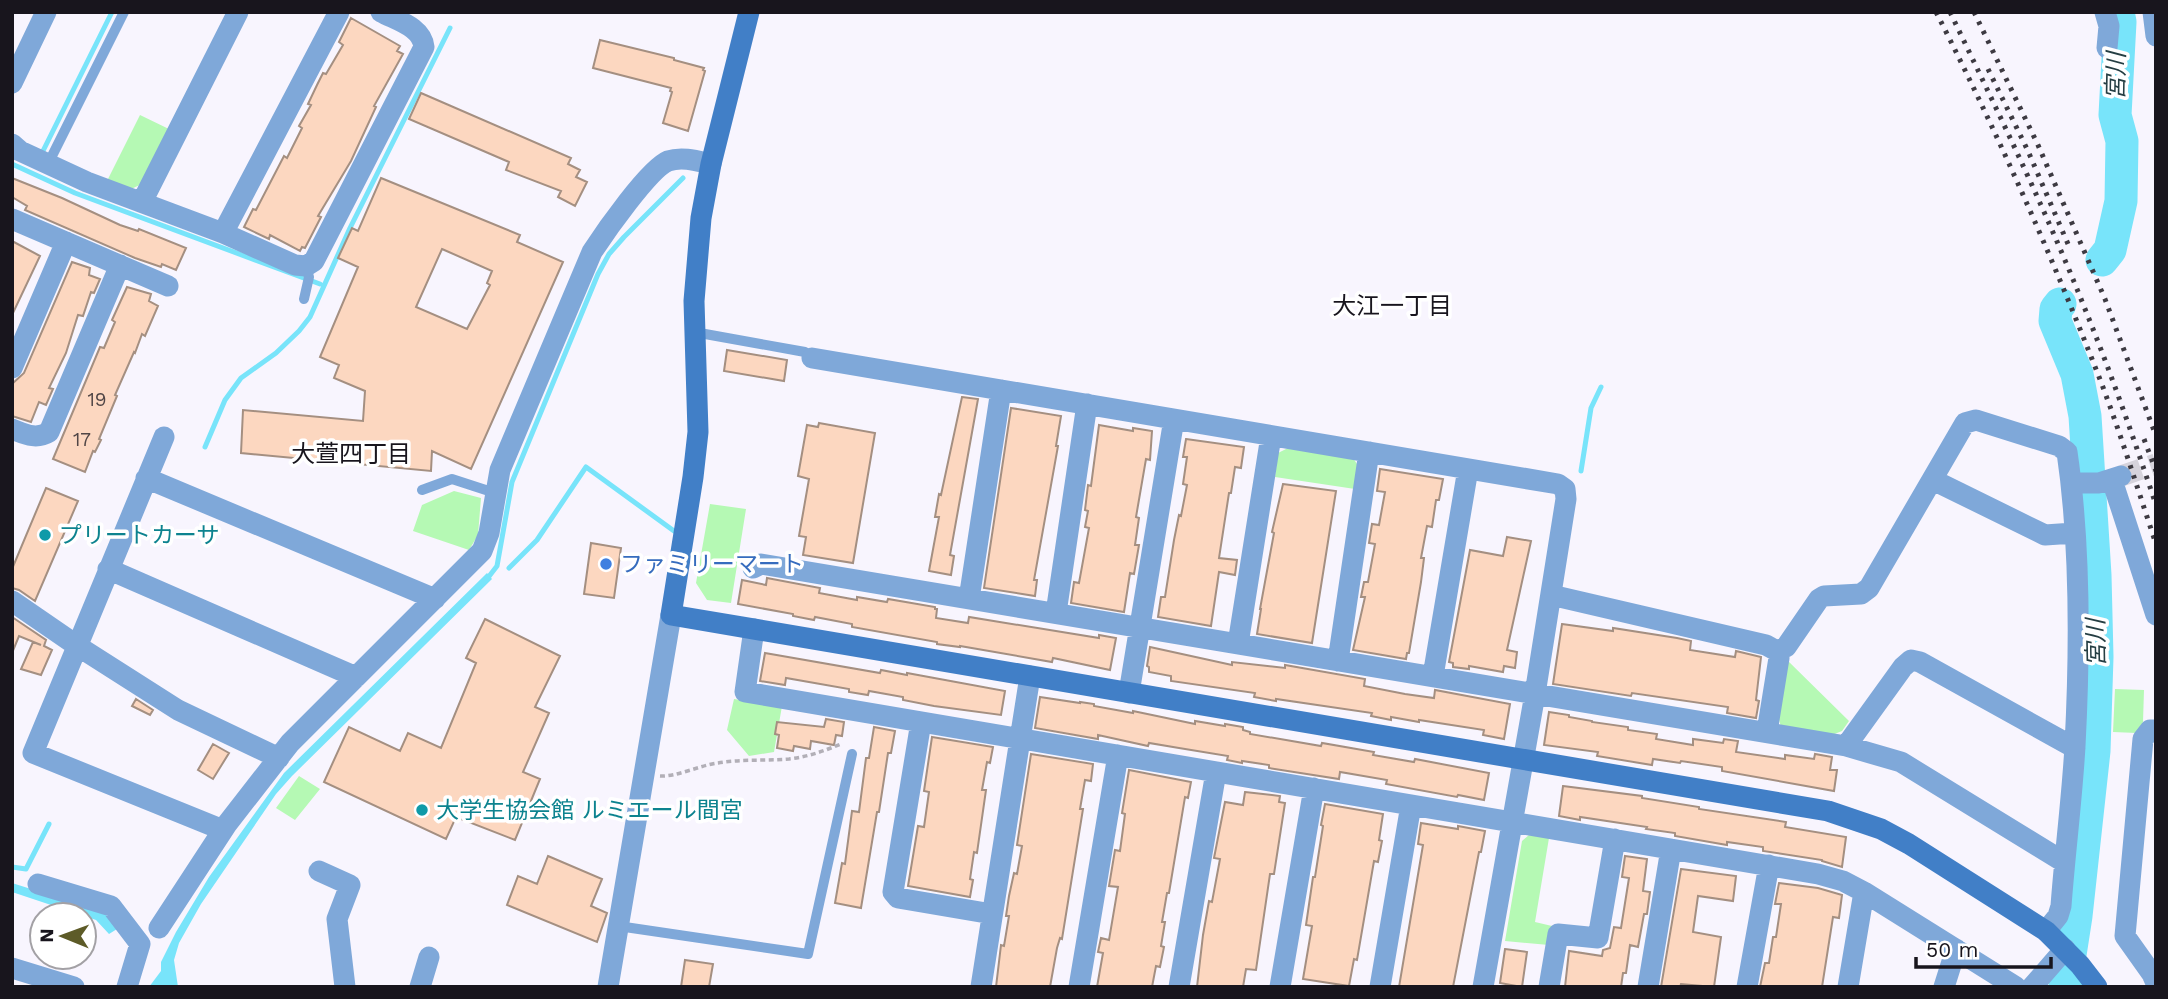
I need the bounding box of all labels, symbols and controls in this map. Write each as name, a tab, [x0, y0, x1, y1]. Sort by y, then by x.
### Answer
water label: 宮川	[2102, 49, 2130, 100]
district label: 大江一丁目	[1332, 292, 1452, 320]
house number: 19	[87, 388, 107, 411]
house number: 17	[73, 428, 91, 451]
district label: 大萱四丁目	[291, 440, 411, 468]
place label: プリートカーサ	[59, 522, 220, 549]
marker: プリートカーサ	[37, 527, 53, 543]
place label: ファミリーマート	[620, 551, 804, 578]
marker: ファミリーマート	[598, 556, 614, 572]
water label: 宮川	[2082, 616, 2110, 667]
place label: 大学生協会館 ルミエール間宮	[436, 797, 743, 824]
marker: 大学生協会館 ルミエール間宮	[414, 802, 430, 818]
north arrow	[28, 901, 98, 971]
scale bar	[1916, 926, 2051, 970]
text: N	[35, 928, 58, 943]
text: 50 m	[1926, 937, 1978, 962]

